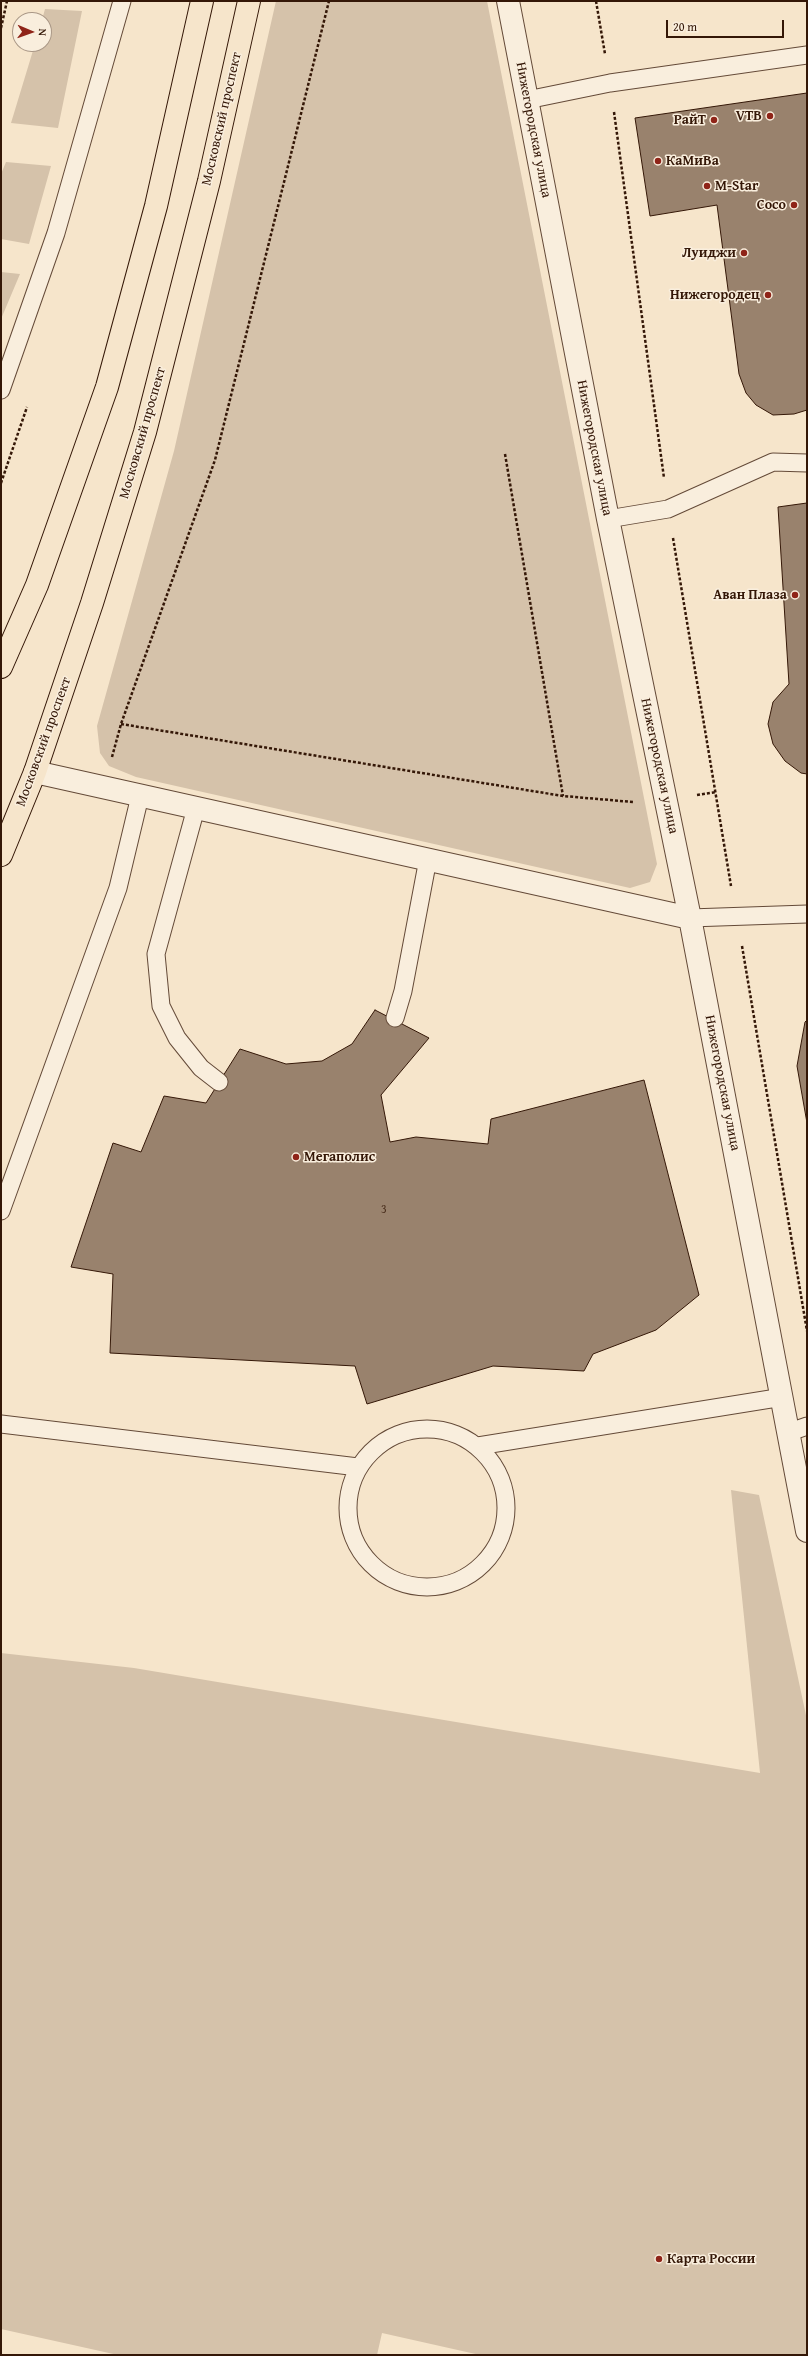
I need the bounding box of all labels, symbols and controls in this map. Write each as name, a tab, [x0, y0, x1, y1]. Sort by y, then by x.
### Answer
north arrow	[12, 12, 52, 52]
scale bar	[668, 12, 786, 38]
text: 20 m	[673, 18, 697, 35]
text: N	[35, 28, 51, 36]
street label: Московский проспект	[198, 51, 246, 187]
street label: Нижегородская улица	[512, 61, 554, 199]
place label: VTB	[736, 108, 762, 124]
marker: VTB	[765, 111, 775, 121]
place label: РайТ	[674, 112, 706, 128]
marker: РайТ	[709, 115, 719, 125]
place label: КаМиВа	[666, 153, 719, 169]
marker: КаМиВа	[653, 156, 663, 166]
place label: M-Star	[715, 178, 758, 194]
marker: M-Star	[702, 181, 712, 191]
place label: Сосо	[757, 197, 786, 213]
marker: Сосо	[789, 200, 799, 210]
place label: Луиджи	[682, 245, 736, 261]
marker: Луиджи	[739, 248, 749, 258]
place label: Нижегородец	[670, 287, 760, 303]
marker: Нижегородец	[763, 290, 773, 300]
street label: Московский проспект	[116, 365, 170, 501]
street label: Нижегородская улица	[573, 379, 615, 517]
place label: Аван Плаза	[713, 587, 787, 603]
marker: Аван Плаза	[790, 590, 800, 600]
street label: Московский проспект	[13, 675, 75, 809]
street label: Нижегородская улица	[636, 697, 682, 835]
street label: Нижегородская улица	[701, 1014, 743, 1152]
place label: Мегаполис	[304, 1149, 375, 1165]
marker: Мегаполис	[291, 1152, 301, 1162]
house number: 3	[381, 1203, 387, 1217]
place label: Карта России	[667, 2251, 755, 2267]
marker: Карта России	[654, 2254, 664, 2264]

